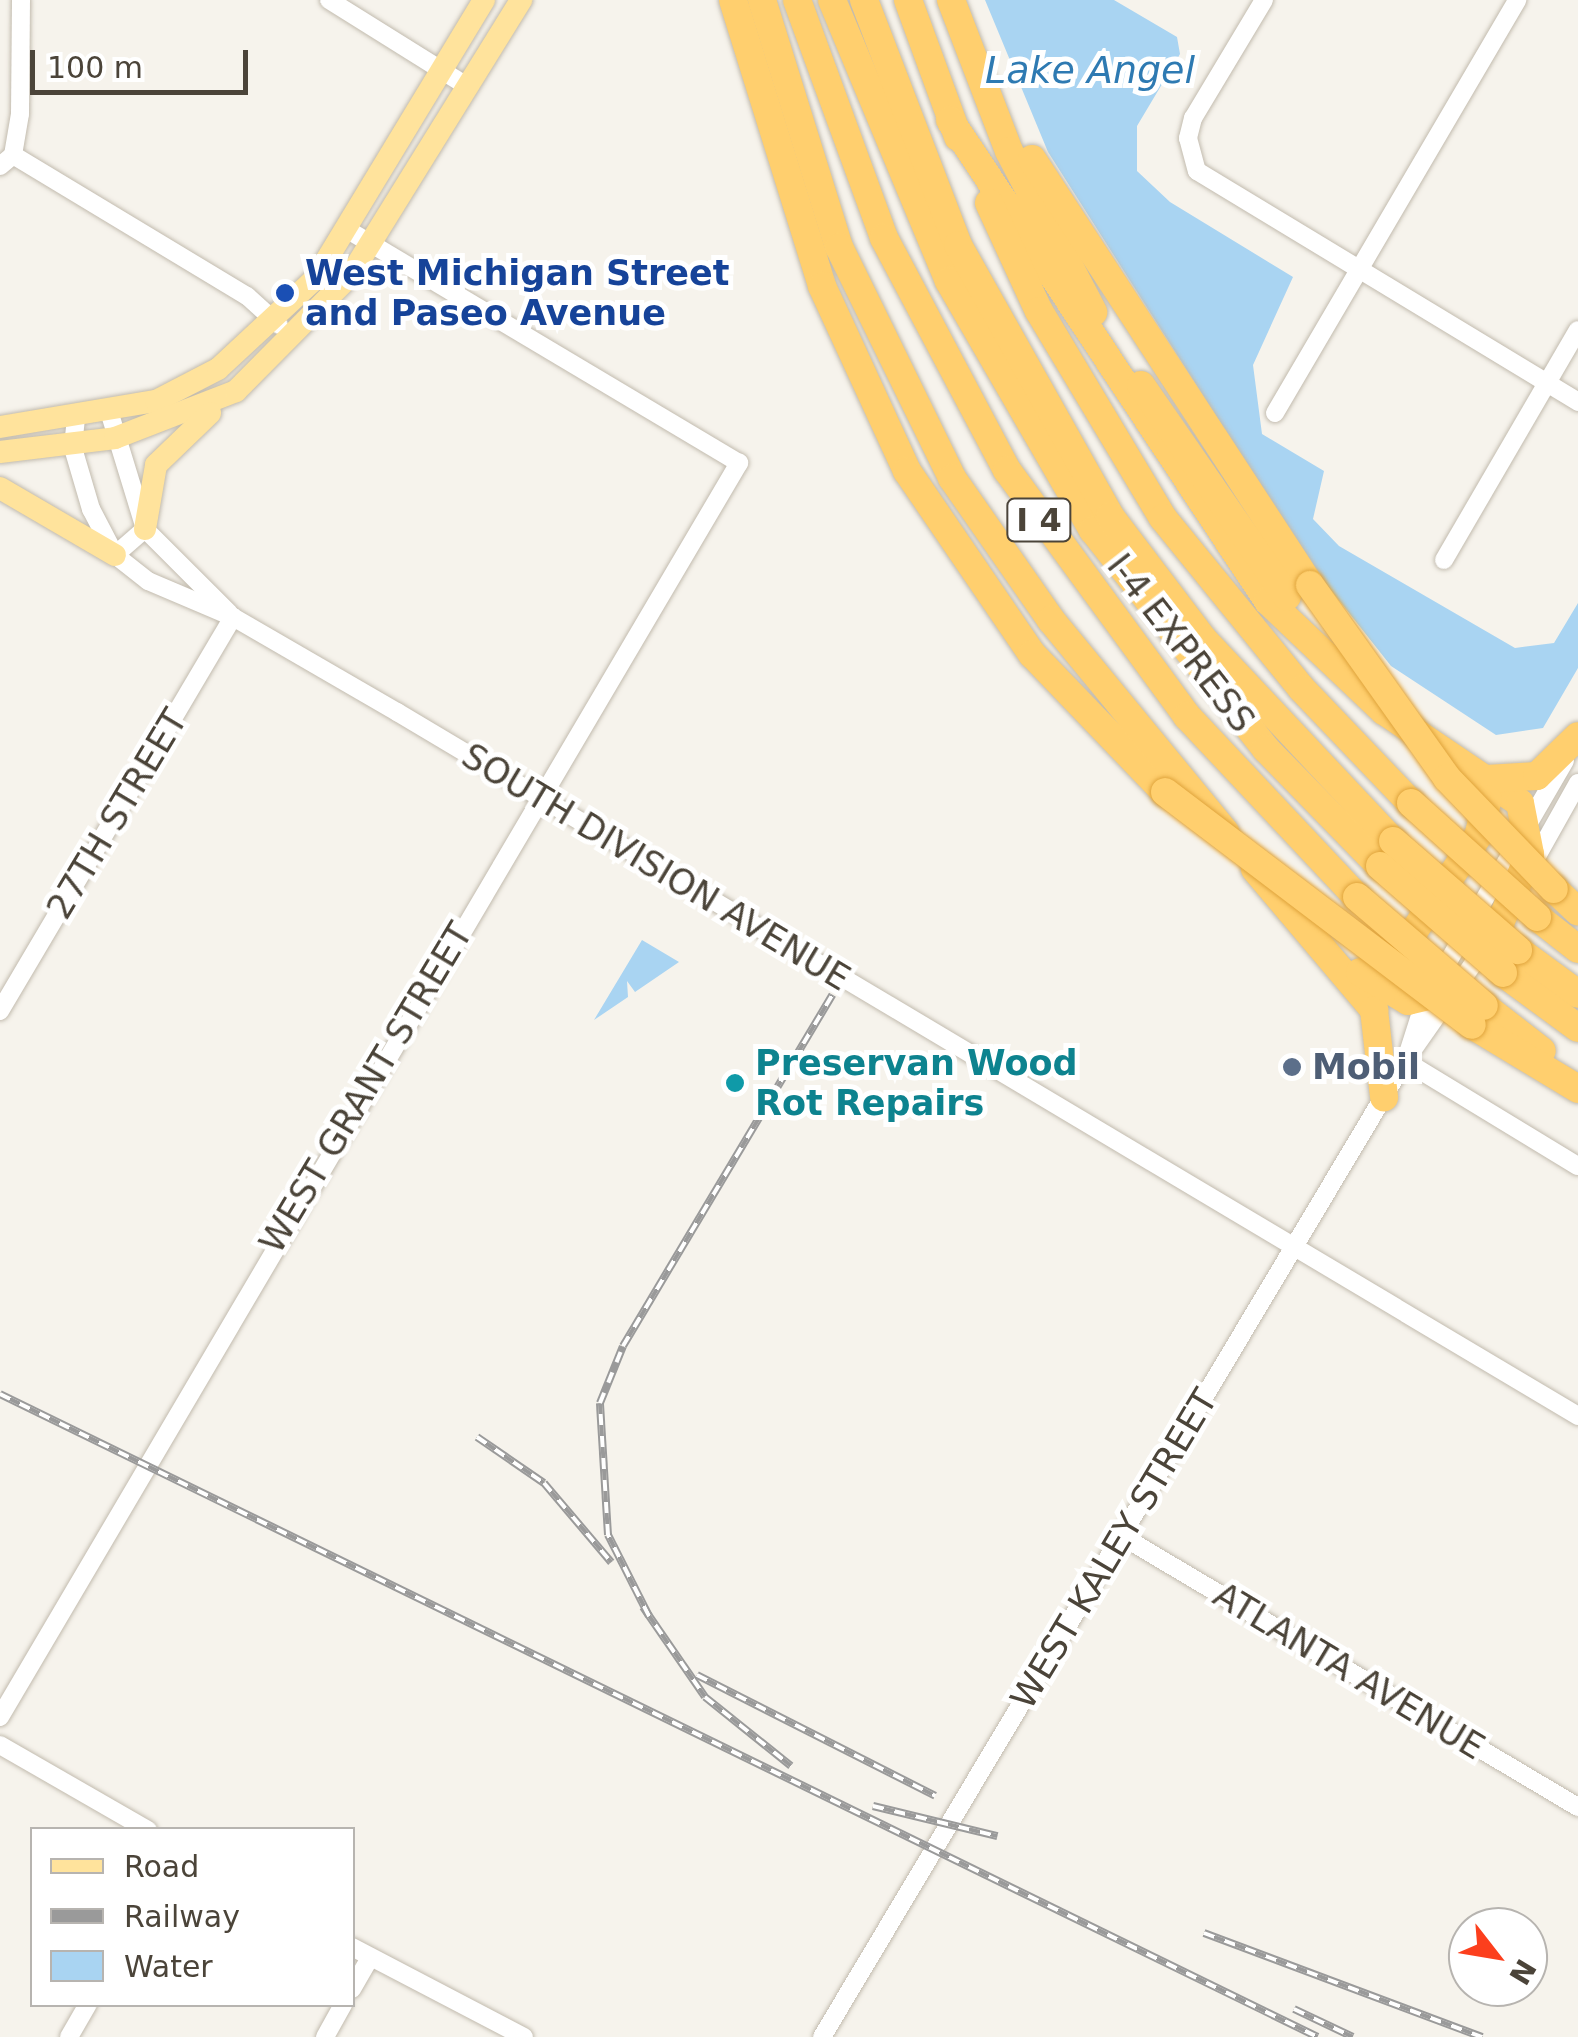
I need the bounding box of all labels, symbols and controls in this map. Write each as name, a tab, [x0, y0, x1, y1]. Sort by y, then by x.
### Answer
scale bar	[35, 30, 252, 92]
water label: Lake Angel	[985, 48, 1195, 94]
text: 100 m	[47, 50, 143, 85]
place label: West Michigan Street and Paseo Avenue	[305, 252, 730, 334]
marker: West Michigan Street and Paseo Avenue	[274, 282, 296, 304]
road number: I 4	[1004, 493, 1074, 547]
street label: I-4 EXPRESS	[1098, 546, 1264, 740]
street label: 27TH STREET	[38, 702, 196, 926]
street label: SOUTH DIVISION AVENUE	[455, 734, 857, 1000]
street label: WEST GRANT STREET	[251, 915, 481, 1261]
place label: Preservan Wood Rot Repairs	[755, 1042, 1078, 1124]
place label: Mobil	[1312, 1046, 1420, 1088]
marker: Mobil	[1281, 1056, 1303, 1078]
marker: Preservan Wood Rot Repairs	[724, 1072, 746, 1094]
street label: WEST KALEY STREET	[1002, 1382, 1226, 1716]
street label: ATLANTA AVENUE	[1206, 1574, 1492, 1768]
legend	[30, 1827, 355, 2007]
text: Road	[124, 1849, 199, 1884]
text: Railway	[124, 1899, 240, 1934]
north arrow	[1448, 1907, 1548, 2007]
text: Water	[124, 1949, 213, 1984]
text: N	[1502, 1953, 1543, 1990]

